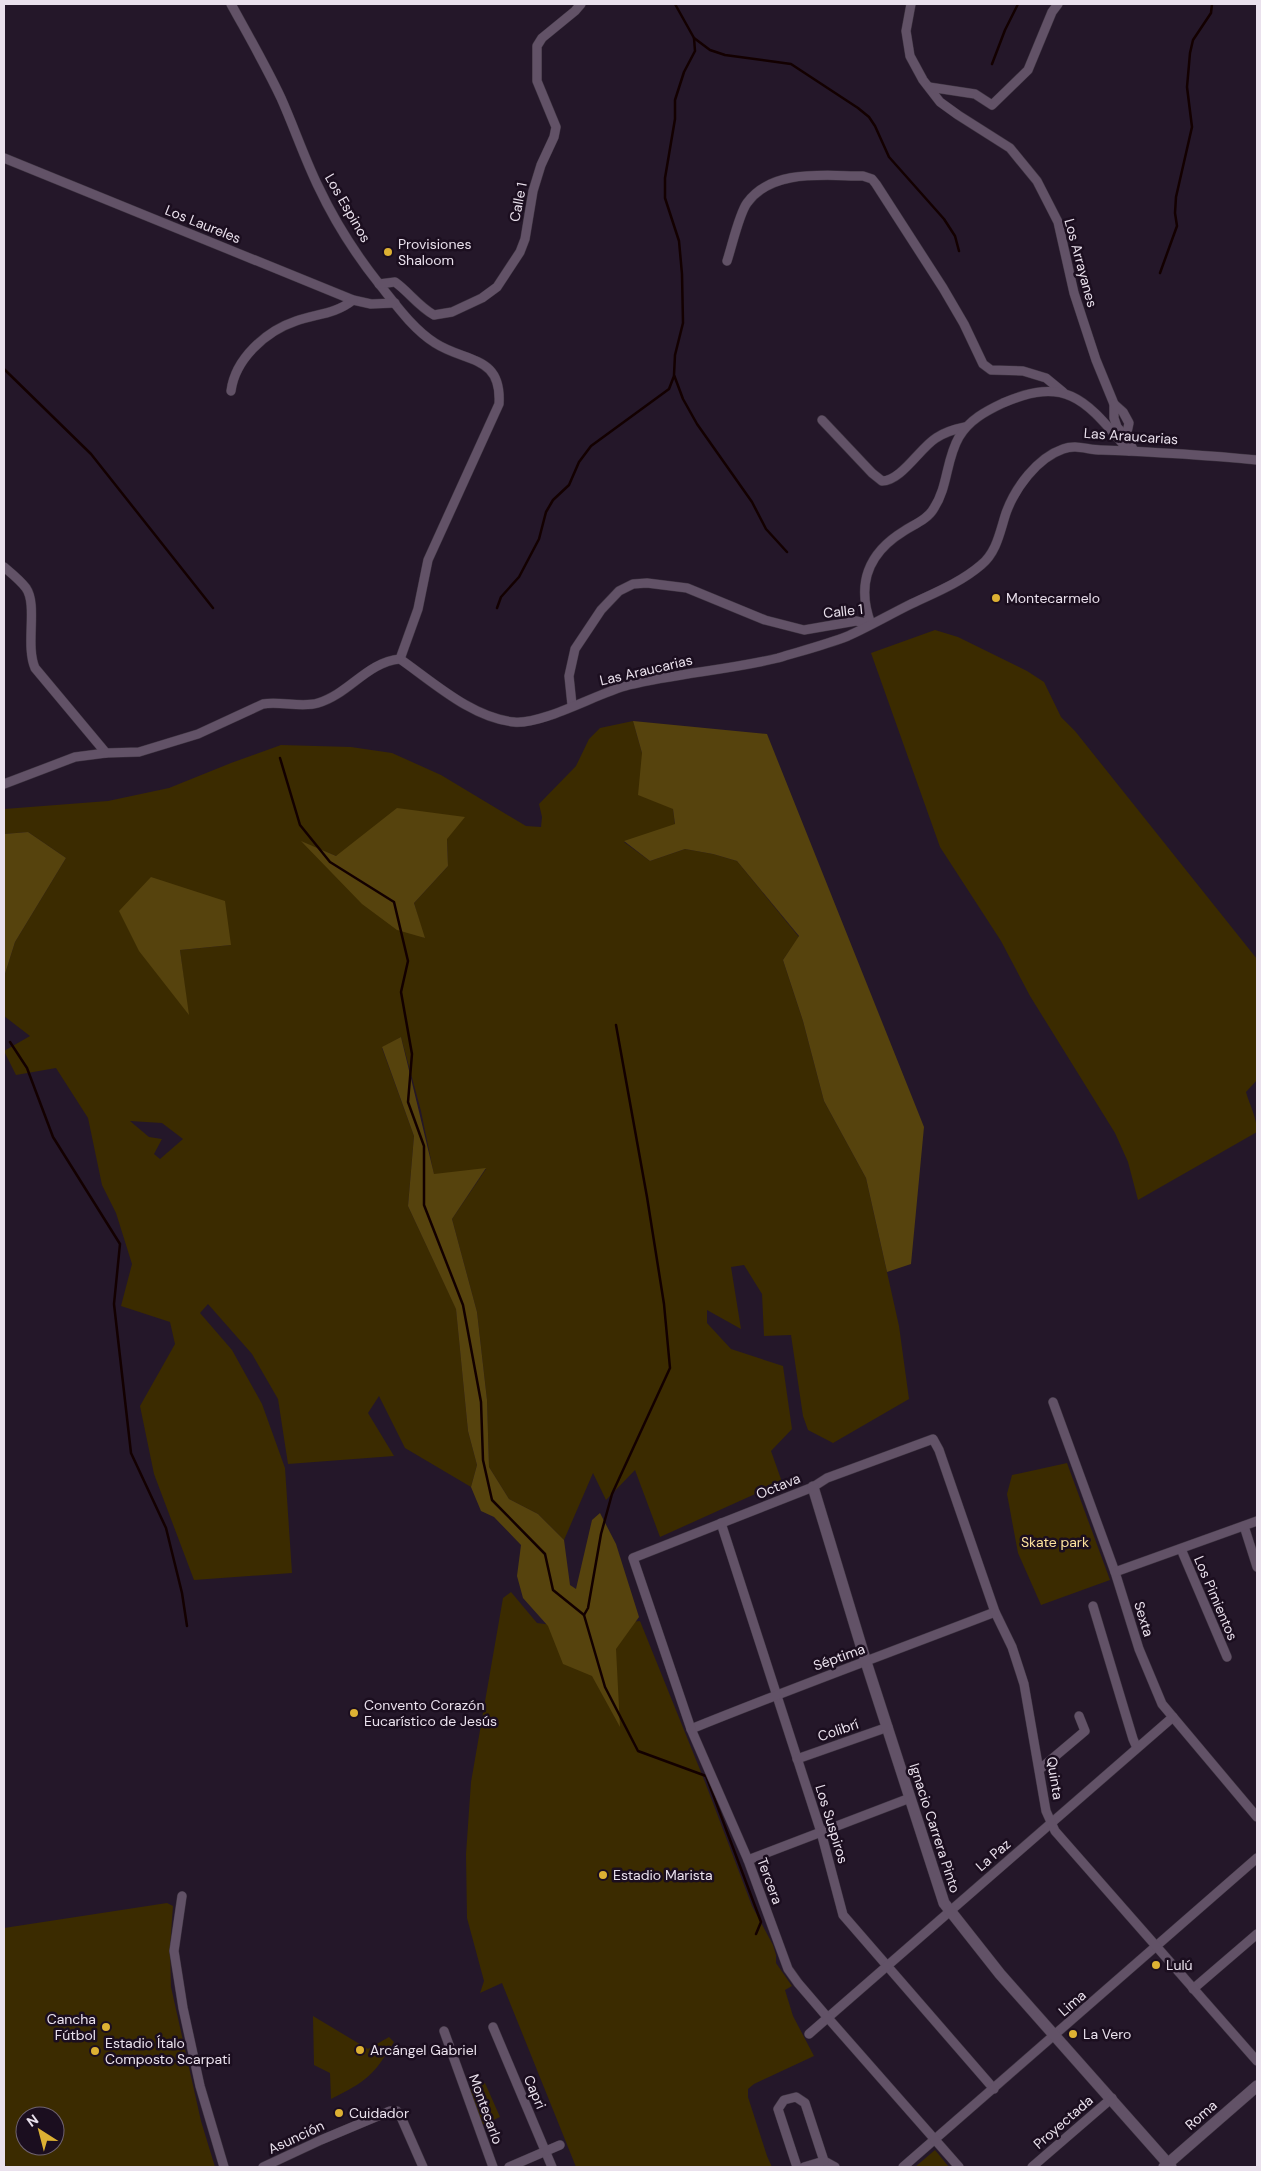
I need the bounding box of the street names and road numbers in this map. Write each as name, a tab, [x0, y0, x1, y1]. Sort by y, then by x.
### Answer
street label: Los Espinos	[321, 170, 375, 246]
street label: Calle 1	[505, 181, 531, 223]
street label: Los Laureles	[162, 201, 244, 247]
street label: Los Arrayanes	[1061, 217, 1101, 309]
street label: Las Araucarias	[1083, 424, 1179, 448]
street label: Calle 1	[822, 600, 864, 622]
street label: Las Araucarias	[598, 651, 694, 689]
street label: Octava	[753, 1469, 803, 1503]
street label: Los Pimientos	[1190, 1553, 1242, 1643]
street label: Sexta	[1130, 1599, 1158, 1639]
street label: Séptima	[811, 1639, 867, 1675]
street label: Colibrí	[815, 1714, 862, 1745]
street label: Quinta	[1043, 1755, 1067, 1801]
street label: Ignacio Carrera Pinto	[906, 1761, 964, 1895]
street label: Los Suspiros	[811, 1782, 853, 1866]
street label: La Paz	[972, 1835, 1014, 1875]
street label: Tercera	[753, 1855, 787, 1907]
street label: Lima	[1054, 1986, 1090, 2020]
street label: Montecarlo	[465, 2071, 507, 2147]
street label: Capri	[520, 2072, 550, 2112]
street label: Proyectada	[1029, 2091, 1097, 2153]
street label: Roma	[1181, 2096, 1221, 2134]
street label: Asunción	[265, 2116, 327, 2158]

